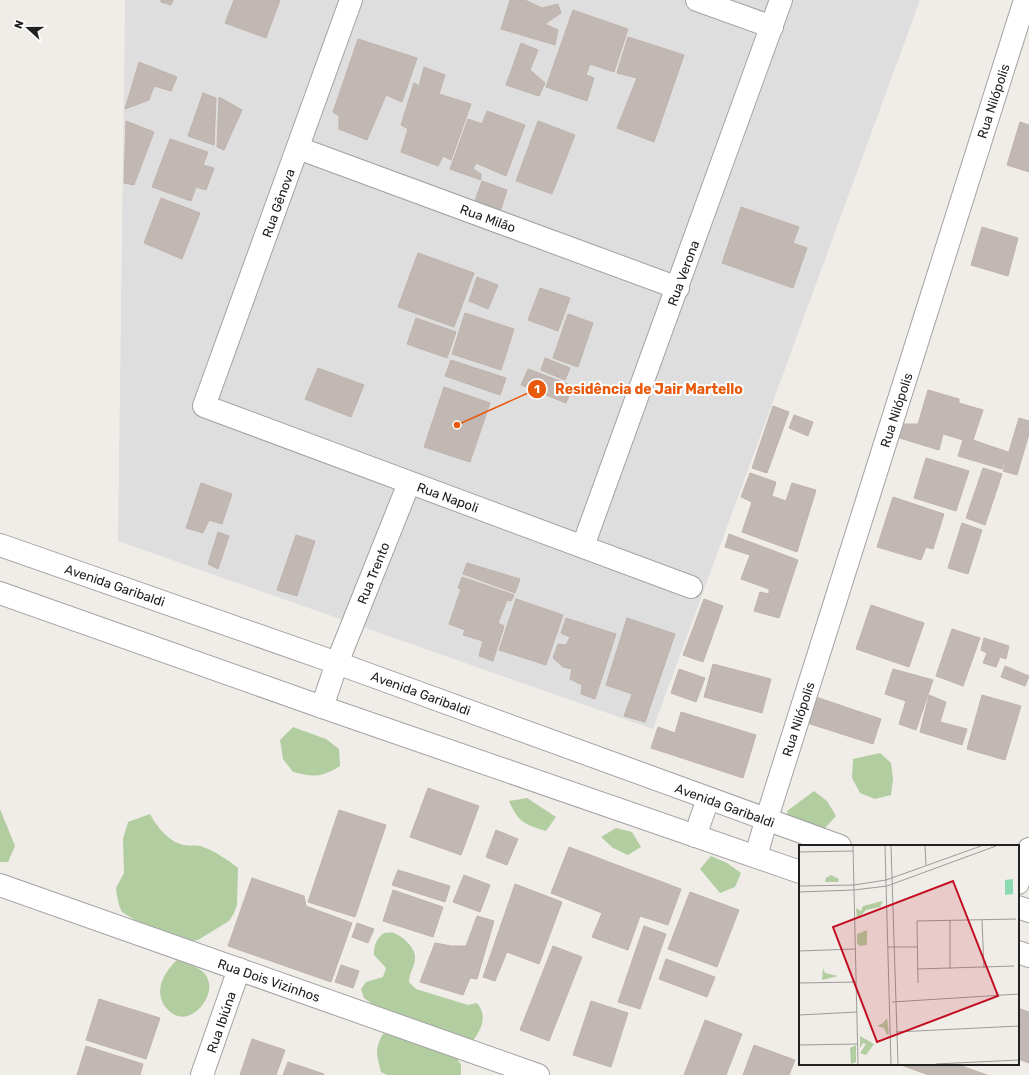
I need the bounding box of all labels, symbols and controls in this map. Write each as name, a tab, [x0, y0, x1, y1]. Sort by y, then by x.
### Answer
north arrow	[8, 8, 48, 48]
text: N	[12, 18, 27, 31]
street label: Rua Nilópolis	[974, 62, 1013, 140]
street label: Rua Gênova	[259, 167, 298, 240]
street label: Rua Milão	[458, 202, 518, 235]
street label: Rua Verona	[665, 238, 702, 308]
street label: Rua Nilópolis	[877, 371, 916, 449]
callout: Residência de Jair Martello	[527, 376, 751, 402]
text: Residência de Jair Martello	[555, 381, 743, 398]
text: 1	[534, 382, 540, 396]
street label: Rua Napoli	[415, 479, 481, 516]
street label: Rua Trento	[354, 540, 393, 606]
street label: Avenida Garibaldi	[63, 561, 167, 610]
street label: Avenida Garibaldi	[369, 669, 473, 718]
street label: Rua Nilópolis	[779, 680, 818, 758]
street label: Avenida Garibaldi	[673, 781, 777, 830]
inset map	[799, 845, 1019, 1065]
street label: Rua Dois Vizinhos	[216, 956, 322, 1005]
street label: Rua Ibiúna	[204, 989, 239, 1055]

